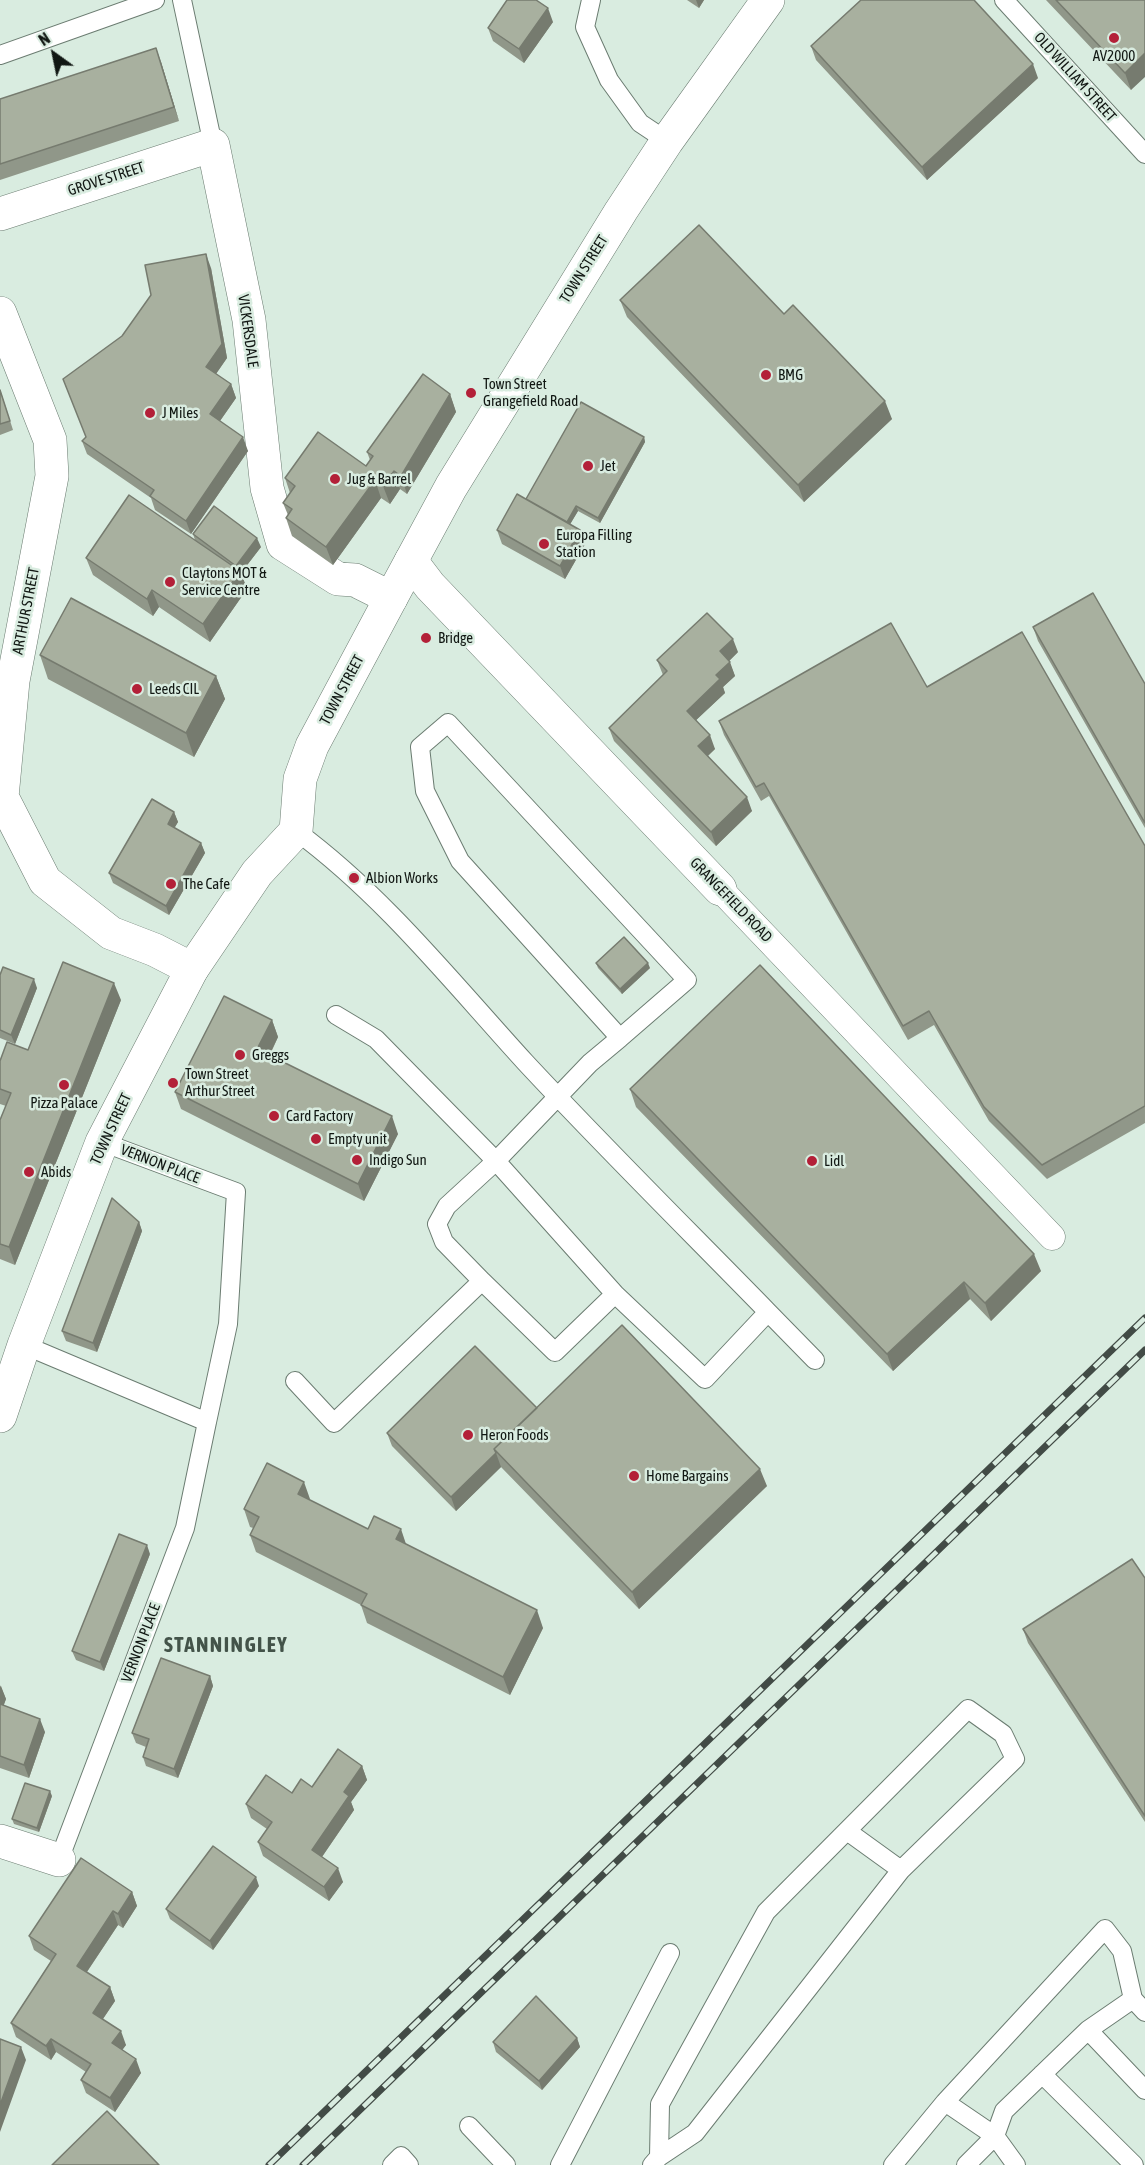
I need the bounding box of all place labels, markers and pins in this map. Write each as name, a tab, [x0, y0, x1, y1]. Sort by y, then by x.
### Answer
marker: AV2000	[1107, 31, 1121, 45]
place label: AV2000	[1093, 47, 1135, 65]
place label: BMG	[778, 366, 803, 384]
marker: BMG	[759, 368, 773, 382]
place label: Town Street Grangefield Road	[483, 375, 578, 410]
marker: Town Street Grangefield Road	[464, 386, 478, 400]
place label: J Miles	[162, 404, 198, 422]
marker: J Miles	[143, 406, 157, 420]
place label: Jet	[600, 457, 616, 475]
marker: Jet	[581, 459, 595, 473]
place label: Jug & Barrel	[347, 470, 411, 488]
marker: Jug & Barrel	[328, 472, 342, 486]
place label: Europa Filling Station	[556, 526, 632, 561]
marker: Europa Filling Station	[537, 537, 551, 551]
place label: Claytons MOT & Service Centre	[182, 564, 267, 599]
marker: Claytons MOT & Service Centre	[163, 575, 177, 589]
place label: Bridge	[438, 629, 473, 647]
marker: Bridge	[419, 631, 433, 645]
place label: Leeds CIL	[149, 680, 199, 698]
marker: Leeds CIL	[130, 682, 144, 696]
place label: Albion Works	[366, 869, 438, 887]
marker: Albion Works	[347, 871, 361, 885]
place label: The Cafe	[183, 875, 230, 893]
marker: The Cafe	[164, 877, 178, 891]
place label: Greggs	[252, 1046, 289, 1064]
marker: Greggs	[233, 1048, 247, 1062]
place label: Town Street Arthur Street	[185, 1065, 255, 1100]
marker: Town Street Arthur Street	[166, 1076, 180, 1090]
marker: Pizza Palace	[57, 1078, 71, 1092]
place label: Pizza Palace	[30, 1094, 98, 1112]
place label: Card Factory	[286, 1107, 353, 1125]
marker: Card Factory	[267, 1109, 281, 1123]
place label: Empty unit	[328, 1130, 387, 1148]
marker: Empty unit	[309, 1132, 323, 1146]
place label: Indigo Sun	[369, 1151, 427, 1169]
place label: Lidl	[824, 1152, 844, 1170]
marker: Indigo Sun	[350, 1153, 364, 1167]
marker: Lidl	[805, 1154, 819, 1168]
place label: Abids	[41, 1163, 71, 1181]
marker: Abids	[22, 1165, 36, 1179]
place label: Heron Foods	[480, 1426, 549, 1444]
marker: Heron Foods	[461, 1428, 475, 1442]
place label: Home Bargains	[646, 1467, 729, 1485]
marker: Home Bargains	[627, 1469, 641, 1483]

